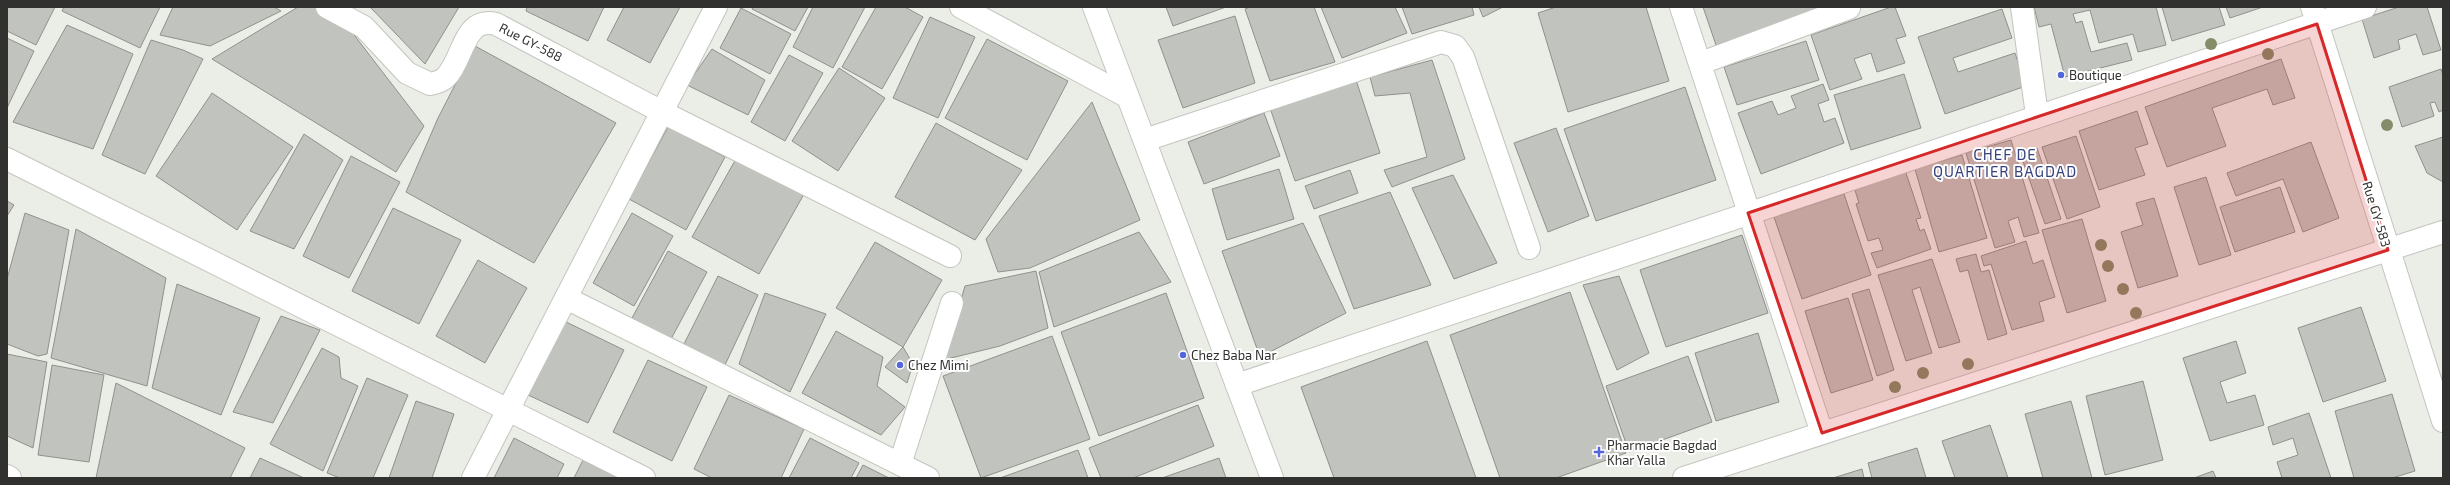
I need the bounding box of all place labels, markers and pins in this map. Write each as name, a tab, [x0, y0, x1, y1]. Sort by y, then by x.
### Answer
place label: Boutique	[2069, 67, 2122, 83]
marker: Boutique	[2056, 70, 2066, 80]
place label: Chez Baba Nar	[1191, 347, 1277, 363]
marker: Chez Baba Nar	[1178, 350, 1188, 360]
place label: Chez Mimi	[908, 357, 969, 373]
marker: Chez Mimi	[895, 360, 905, 370]
place label: Pharmacie Bagdad Khar Yalla	[1607, 437, 1717, 468]
marker: Pharmacie Bagdad Khar Yalla	[1594, 447, 1604, 457]

